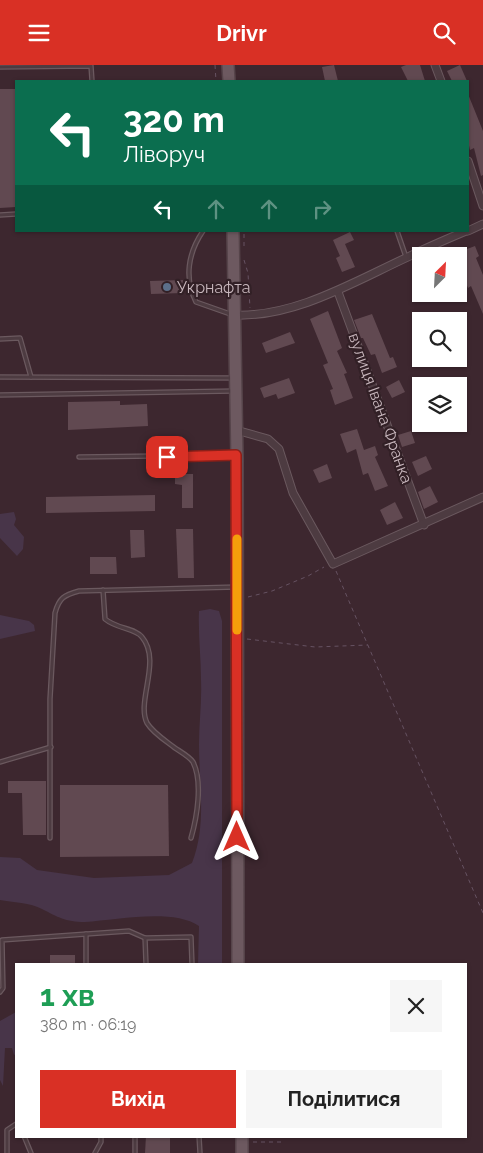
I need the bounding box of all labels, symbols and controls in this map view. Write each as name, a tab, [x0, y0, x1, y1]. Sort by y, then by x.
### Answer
icon: menu	[25, 19, 53, 47]
icon: search	[430, 19, 458, 47]
text: Drivr	[216, 20, 267, 46]
text: 320 m	[123, 99, 225, 140]
icon: left	[40, 100, 105, 165]
text: Ліворуч	[123, 141, 205, 167]
icon: left	[149, 195, 177, 223]
icon: ahead	[202, 195, 230, 223]
icon: ahead	[255, 195, 283, 223]
icon: right	[308, 195, 336, 223]
north arrow	[412, 247, 468, 303]
map controls	[412, 247, 467, 432]
place label: Укрнафта	[177, 278, 251, 297]
marker: Укрнафта	[161, 281, 173, 293]
button: search	[412, 312, 467, 367]
street label: вулиця Івана Франка	[344, 330, 417, 486]
button: layers	[412, 377, 467, 432]
pin	[146, 436, 188, 478]
icon: arrive	[153, 443, 181, 471]
position arrow	[210, 810, 262, 862]
text: 1 хв	[40, 978, 95, 1013]
button: close	[390, 980, 442, 1032]
text: 380 m · 06:19	[40, 1015, 136, 1034]
button: Вихід	[40, 1070, 236, 1128]
button: Поділитися	[246, 1070, 442, 1128]

